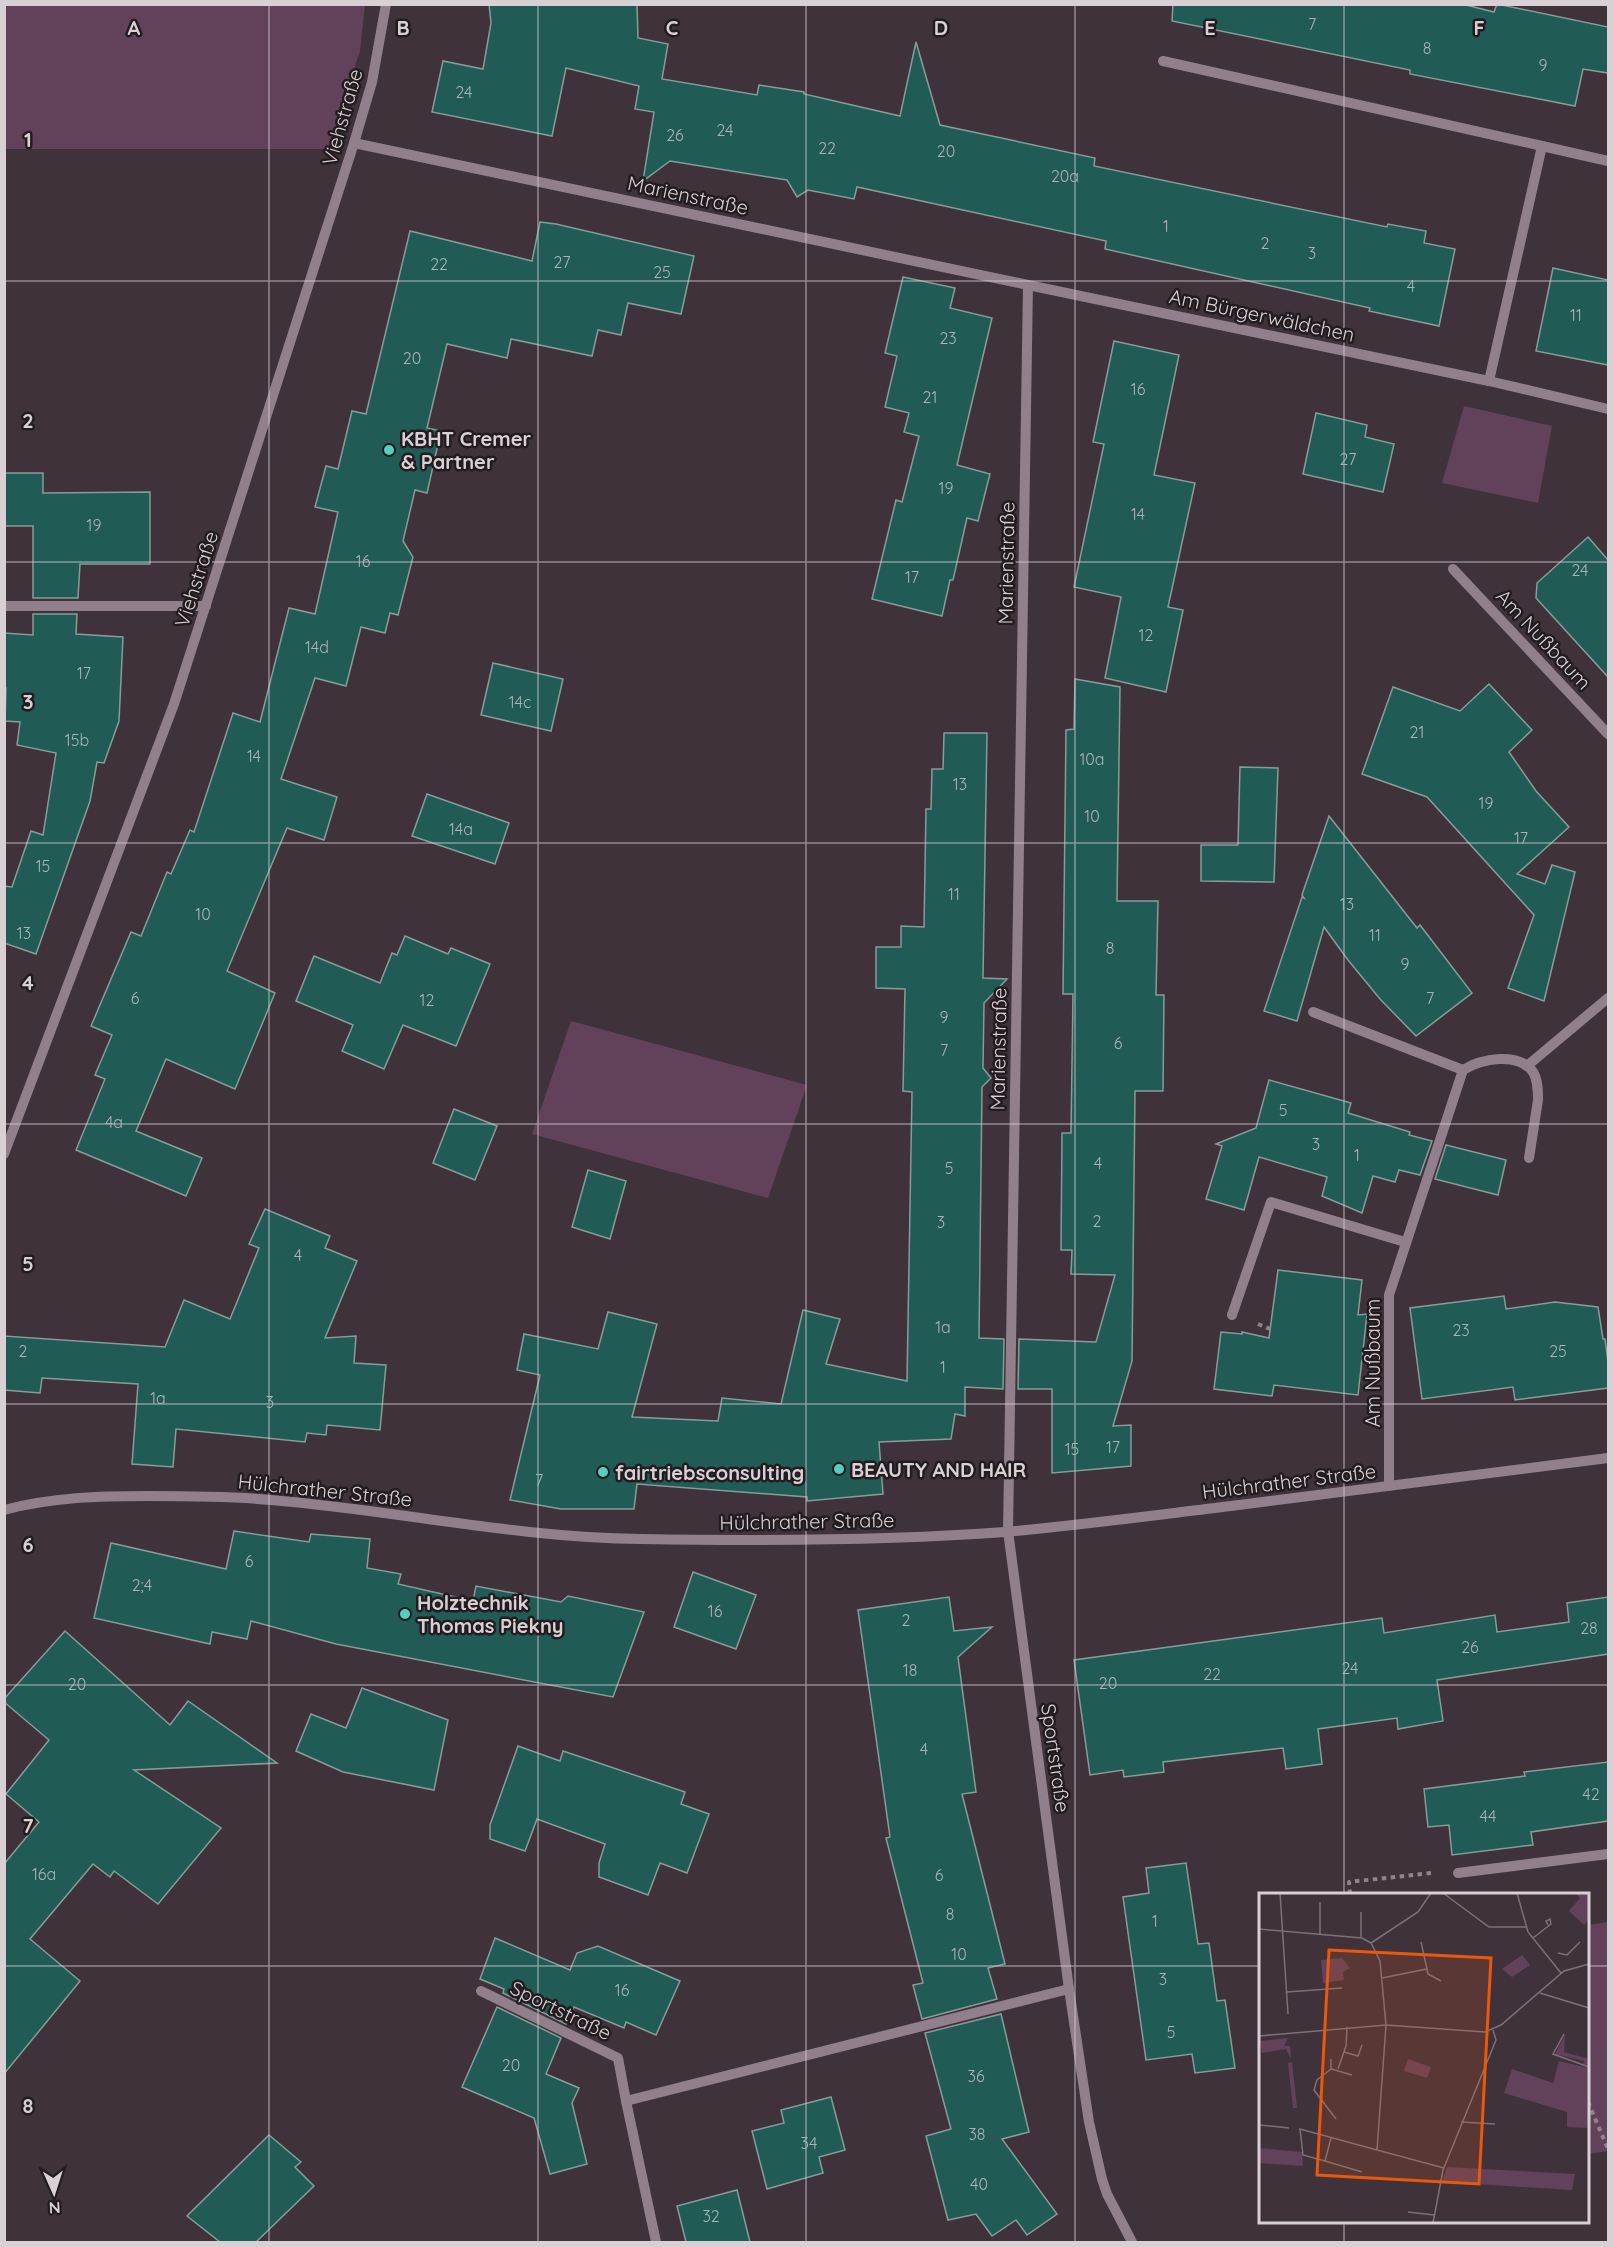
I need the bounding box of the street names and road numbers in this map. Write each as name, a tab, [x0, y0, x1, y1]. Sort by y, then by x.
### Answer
street label: Viehstraße	[316, 66, 368, 168]
street label: Marienstraße	[625, 170, 751, 220]
street label: Am Bürgerwäldchen	[1167, 283, 1357, 347]
street label: Marienstraße	[992, 501, 1020, 625]
street label: Viehstraße	[169, 528, 223, 630]
street label: Am Nußbaum	[1491, 584, 1597, 694]
street label: Marienstraße	[984, 987, 1012, 1111]
street label: Am Nußbaum	[1360, 1299, 1385, 1427]
street label: Hülchrather Straße	[1201, 1458, 1377, 1504]
street label: Hülchrather Straße	[237, 1468, 413, 1512]
street label: Hülchrather Straße	[719, 1507, 895, 1535]
street label: Sportstraße	[1036, 1702, 1076, 1814]
street label: Sportstraße	[506, 1975, 616, 2045]

